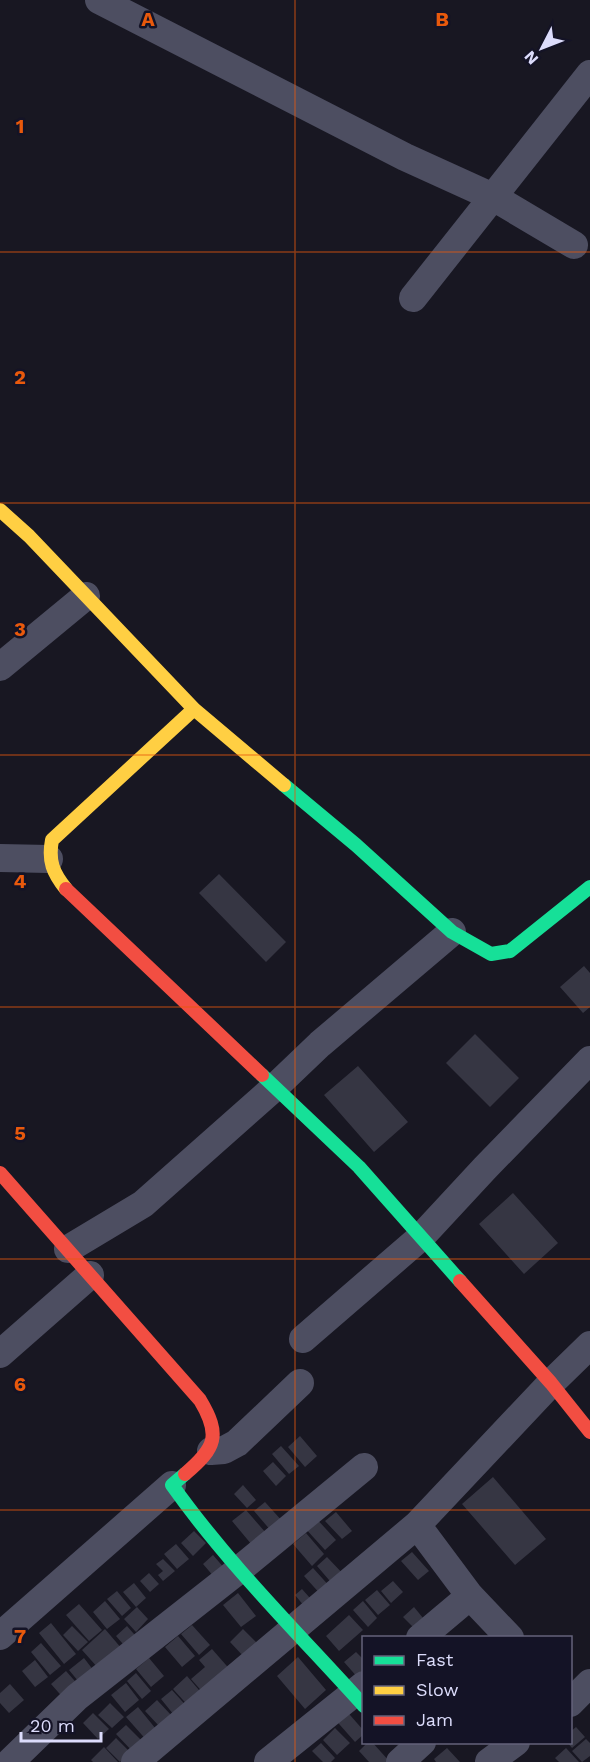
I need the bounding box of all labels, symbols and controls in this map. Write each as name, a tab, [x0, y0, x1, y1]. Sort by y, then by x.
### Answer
text: A	[141, 7, 155, 31]
text: B	[435, 7, 449, 31]
north arrow	[512, 18, 572, 78]
text: N	[520, 47, 542, 68]
text: 1	[16, 114, 24, 138]
text: 2	[14, 365, 26, 389]
text: 3	[14, 617, 26, 641]
text: 4	[14, 869, 27, 893]
text: 5	[14, 1121, 26, 1145]
text: 6	[14, 1372, 26, 1396]
text: 7	[14, 1624, 26, 1648]
legend	[362, 1636, 572, 1744]
text: Fast	[416, 1649, 454, 1670]
text: Slow	[416, 1679, 459, 1700]
scale bar	[21, 1705, 100, 1743]
text: Jam	[416, 1709, 453, 1730]
text: 20 m	[30, 1715, 75, 1736]

